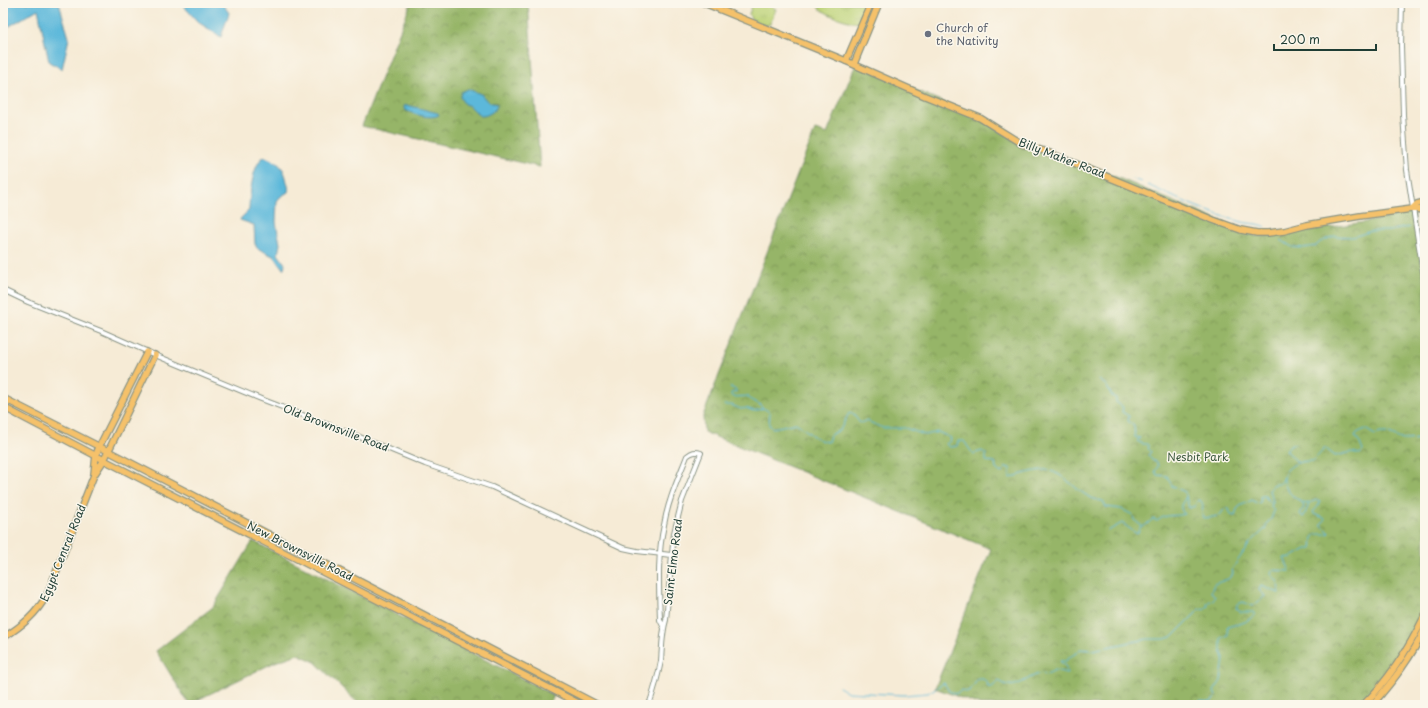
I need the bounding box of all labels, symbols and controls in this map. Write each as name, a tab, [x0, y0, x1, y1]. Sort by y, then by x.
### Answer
place label: Church of the Nativity	[936, 19, 998, 49]
scale bar	[1274, 26, 1376, 52]
marker: Church of the Nativity	[923, 29, 933, 39]
text: 200 m	[1280, 30, 1320, 48]
street label: Billy Maher Road	[1016, 133, 1108, 182]
street label: Old Brownsville Road	[281, 399, 392, 456]
park label: Nesbit Park	[1167, 448, 1229, 465]
street label: Egypt Central Road	[35, 502, 90, 604]
street label: New Brownsville Road	[244, 516, 356, 585]
street label: Saint Elmo Road	[659, 518, 686, 606]

